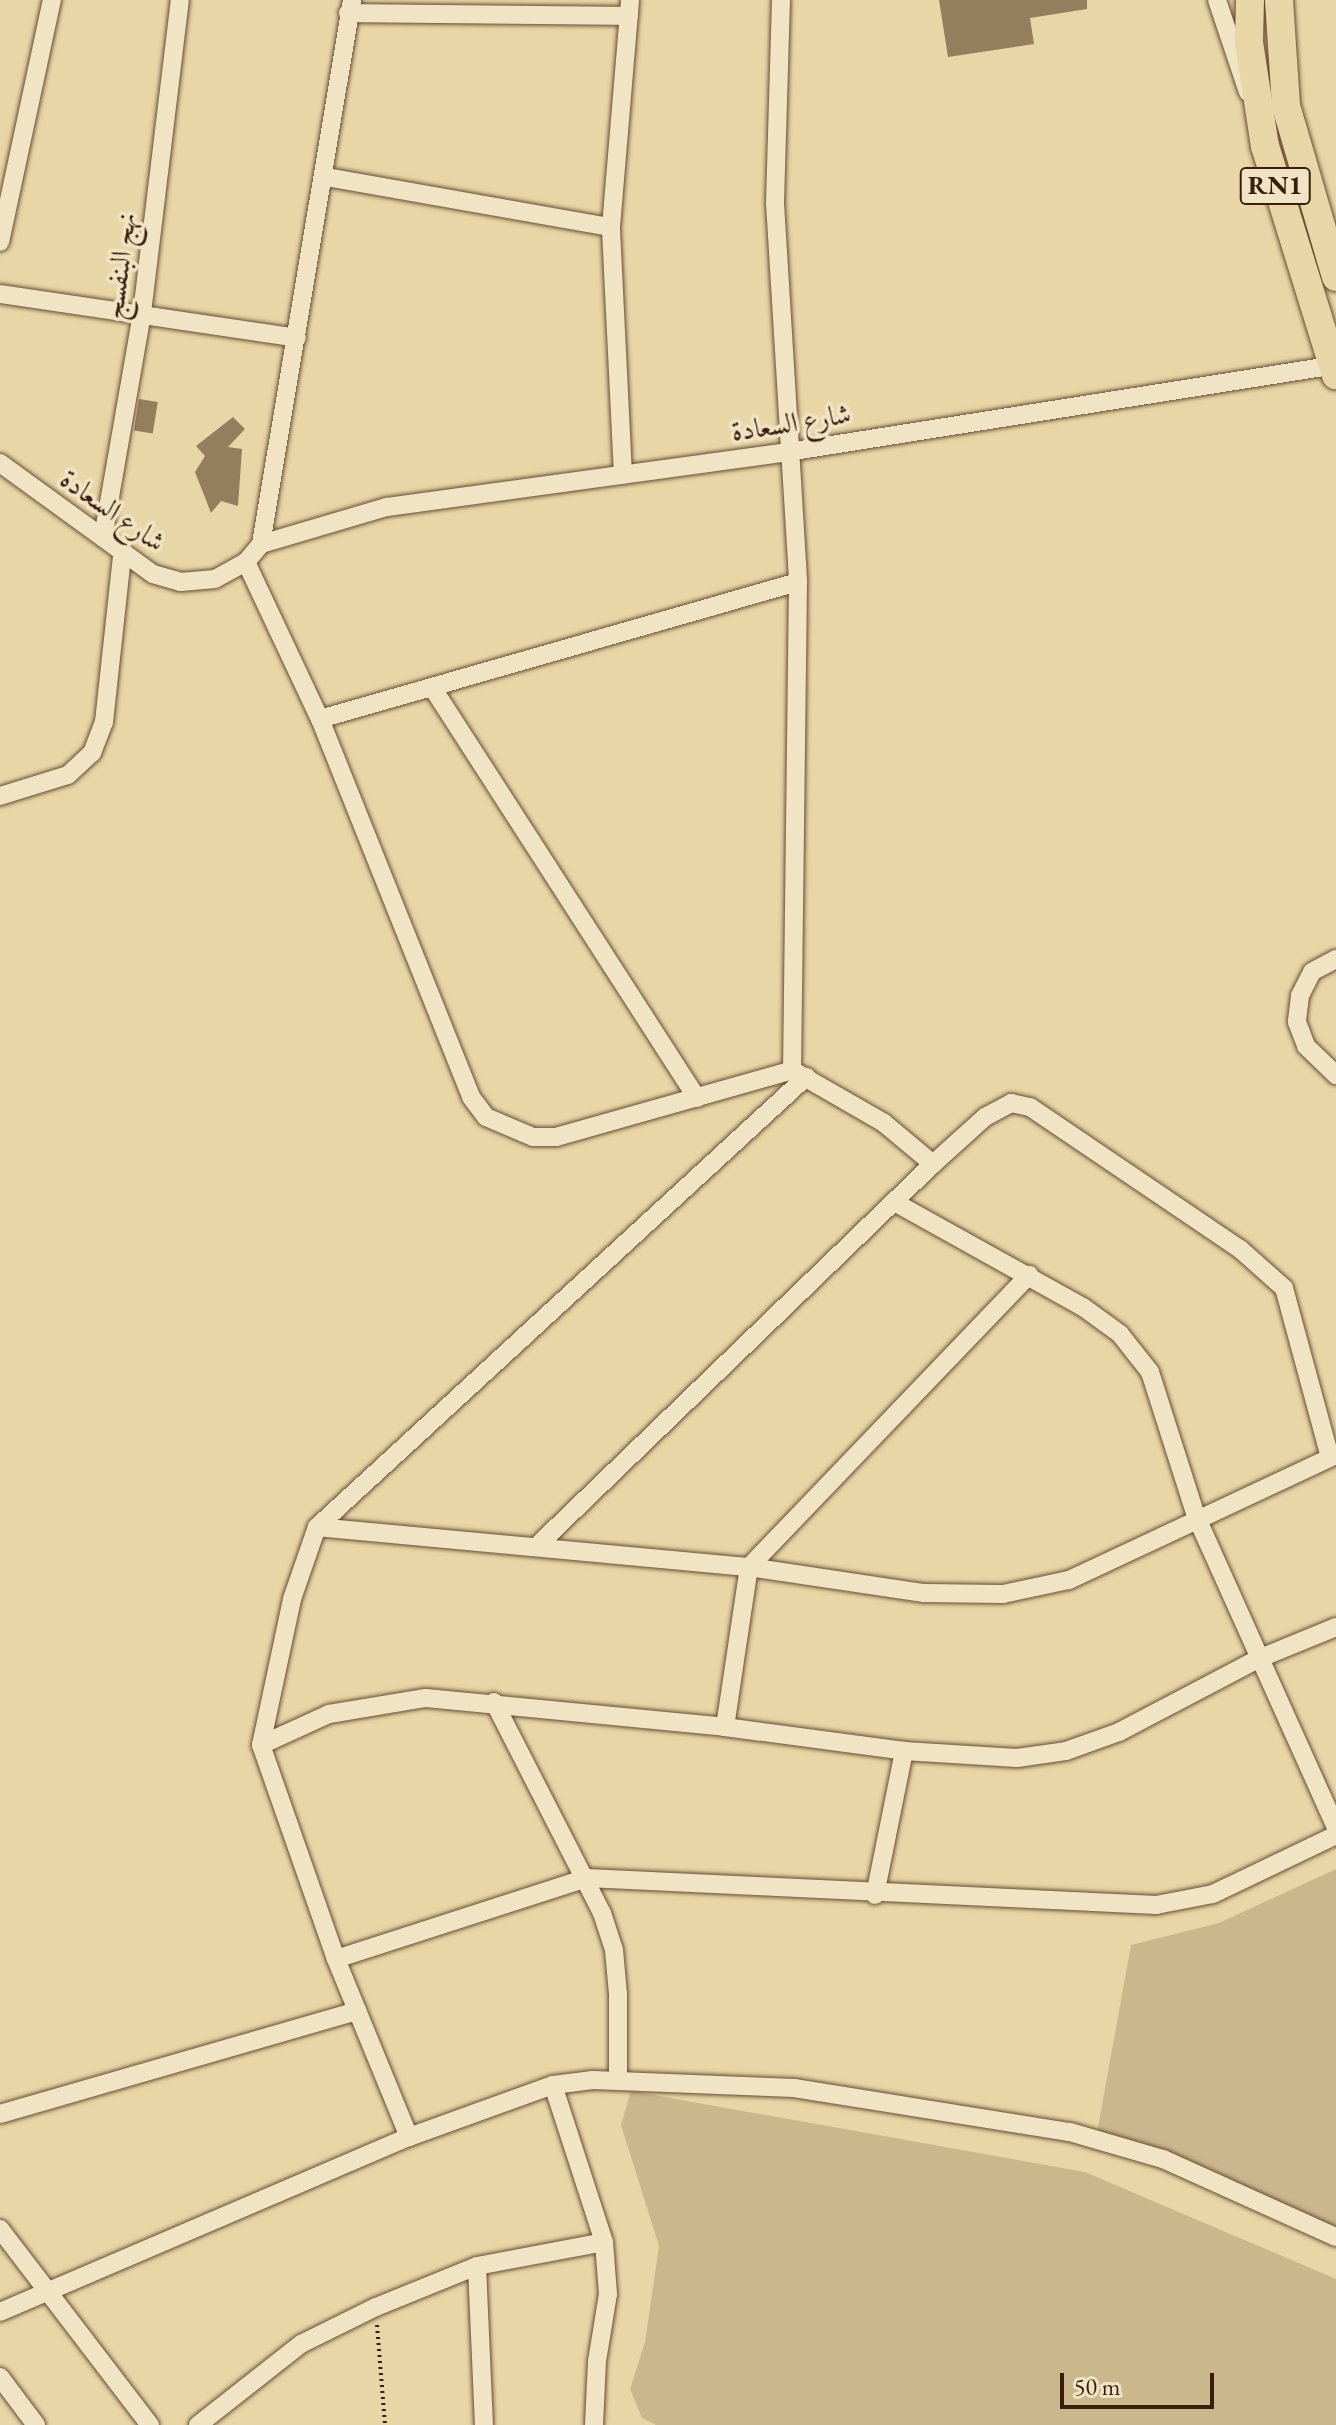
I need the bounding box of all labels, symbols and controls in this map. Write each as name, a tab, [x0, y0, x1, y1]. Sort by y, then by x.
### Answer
road number: RN1	[1239, 164, 1311, 208]
street label: نهج البنفسج	[96, 211, 142, 321]
street label: شارع السعادة	[729, 396, 853, 448]
street label: شارع السعادة	[54, 462, 172, 558]
scale bar	[1064, 2357, 1218, 2407]
text: 50 m	[1074, 2371, 1121, 2402]

